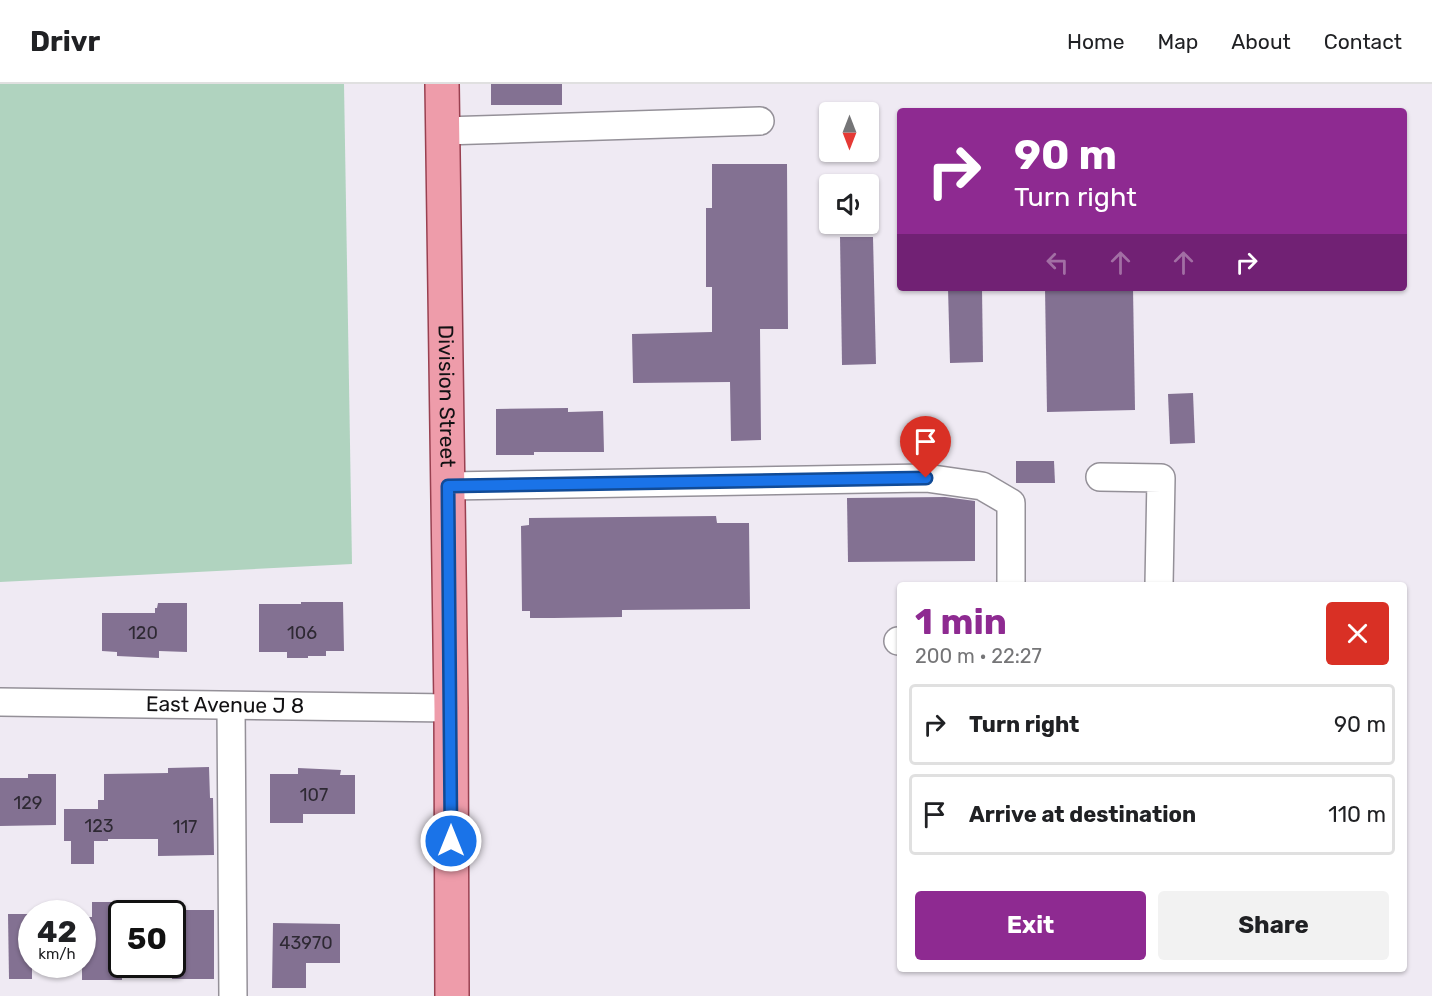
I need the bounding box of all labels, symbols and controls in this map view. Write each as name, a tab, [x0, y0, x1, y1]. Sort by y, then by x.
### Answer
text: Drivr	[30, 25, 100, 58]
text: Home	[1067, 29, 1124, 54]
text: Map	[1157, 29, 1198, 54]
text: About	[1231, 29, 1291, 54]
text: Contact	[1324, 29, 1402, 54]
north arrow	[819, 102, 879, 162]
map controls	[819, 102, 879, 234]
text: 90 m	[1014, 130, 1117, 180]
icon: right	[915, 132, 993, 210]
button: sound	[819, 174, 879, 234]
text: Turn right	[1014, 181, 1137, 213]
icon: left	[1041, 246, 1074, 279]
icon: ahead	[1104, 246, 1137, 279]
icon: ahead	[1167, 246, 1200, 279]
icon: right	[1230, 246, 1263, 279]
street label: Division Street	[433, 324, 461, 468]
pin	[900, 416, 951, 478]
icon: arrive	[909, 425, 942, 458]
text: 1 min	[915, 600, 1007, 643]
button: close	[1326, 602, 1389, 665]
house number: 120	[128, 622, 158, 644]
house number: 106	[287, 622, 317, 644]
text: 200 m · 22:27	[915, 644, 1042, 668]
street label: East Avenue J 8	[146, 691, 304, 718]
icon: right	[918, 708, 951, 741]
text: Turn right	[969, 711, 1079, 738]
text: 90 m	[1334, 711, 1386, 738]
house number: 107	[300, 784, 328, 806]
house number: 129	[14, 792, 42, 814]
icon: arrive	[918, 798, 951, 831]
text: Arrive at destination	[969, 801, 1196, 828]
text: 110 m	[1328, 801, 1386, 828]
position arrow	[419, 809, 483, 873]
house number: 123	[84, 815, 114, 837]
house number: 117	[173, 816, 197, 838]
button: Exit	[915, 891, 1146, 960]
button: Share	[1158, 891, 1389, 960]
speed limit sign: 50	[108, 900, 186, 978]
text: 42	[37, 914, 77, 950]
house number: 43970	[279, 932, 333, 954]
text: km/h	[38, 945, 76, 963]

